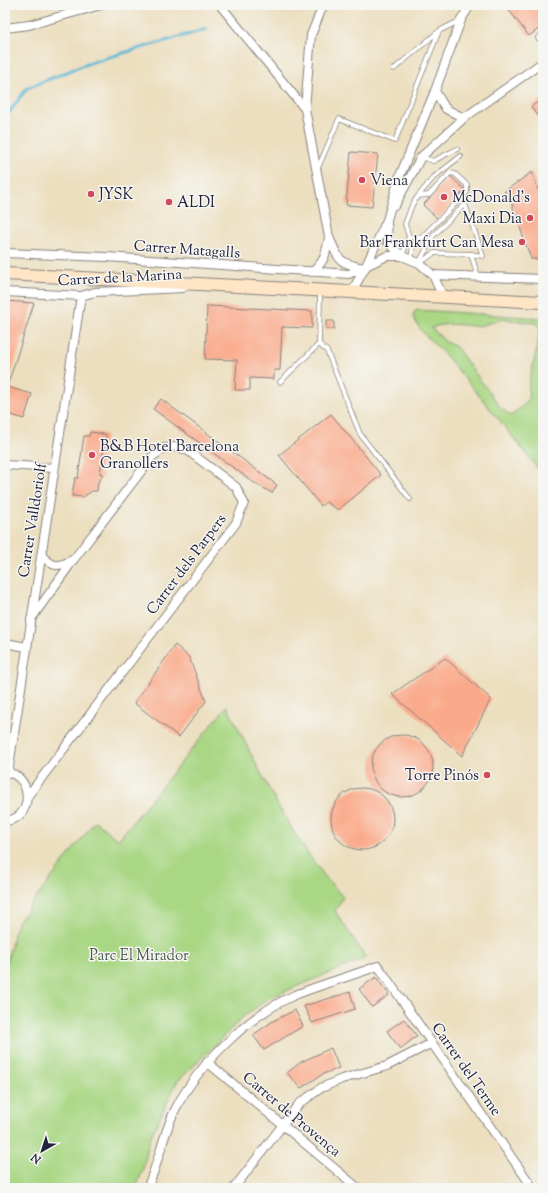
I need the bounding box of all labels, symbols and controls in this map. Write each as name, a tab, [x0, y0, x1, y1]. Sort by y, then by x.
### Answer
place label: Viena	[370, 171, 408, 192]
marker: Viena	[357, 175, 367, 185]
place label: JYSK	[98, 185, 134, 206]
place label: McDonald's	[452, 188, 530, 209]
marker: JYSK	[86, 189, 96, 199]
marker: McDonald's	[439, 192, 449, 202]
place label: ALDI	[177, 193, 215, 214]
marker: ALDI	[164, 197, 174, 207]
place label: Maxi Dia	[463, 209, 522, 230]
marker: Maxi Dia	[525, 213, 535, 223]
place label: Bar Frankfurt Can Mesa	[359, 233, 514, 254]
street label: Carrer Matagalls	[133, 236, 241, 265]
marker: Bar Frankfurt Can Mesa	[517, 237, 527, 247]
street label: Carrer de la Marina	[57, 265, 183, 292]
place label: B&B Hotel Barcelona Granollers	[100, 437, 239, 475]
marker: B&B Hotel Barcelona Granollers	[87, 450, 97, 460]
street label: Carrer Valldoriolf	[14, 461, 53, 579]
street label: Carrer dels Parpers	[142, 510, 232, 620]
place label: Torre Pinós	[405, 766, 479, 787]
marker: Torre Pinós	[482, 770, 492, 780]
park label: Parc El Mirador	[89, 946, 189, 967]
street label: Carrer del Terme	[426, 1019, 506, 1121]
street label: Carrer de Provença	[237, 1068, 345, 1163]
north arrow	[22, 1131, 62, 1171]
text: N	[28, 1149, 46, 1168]

